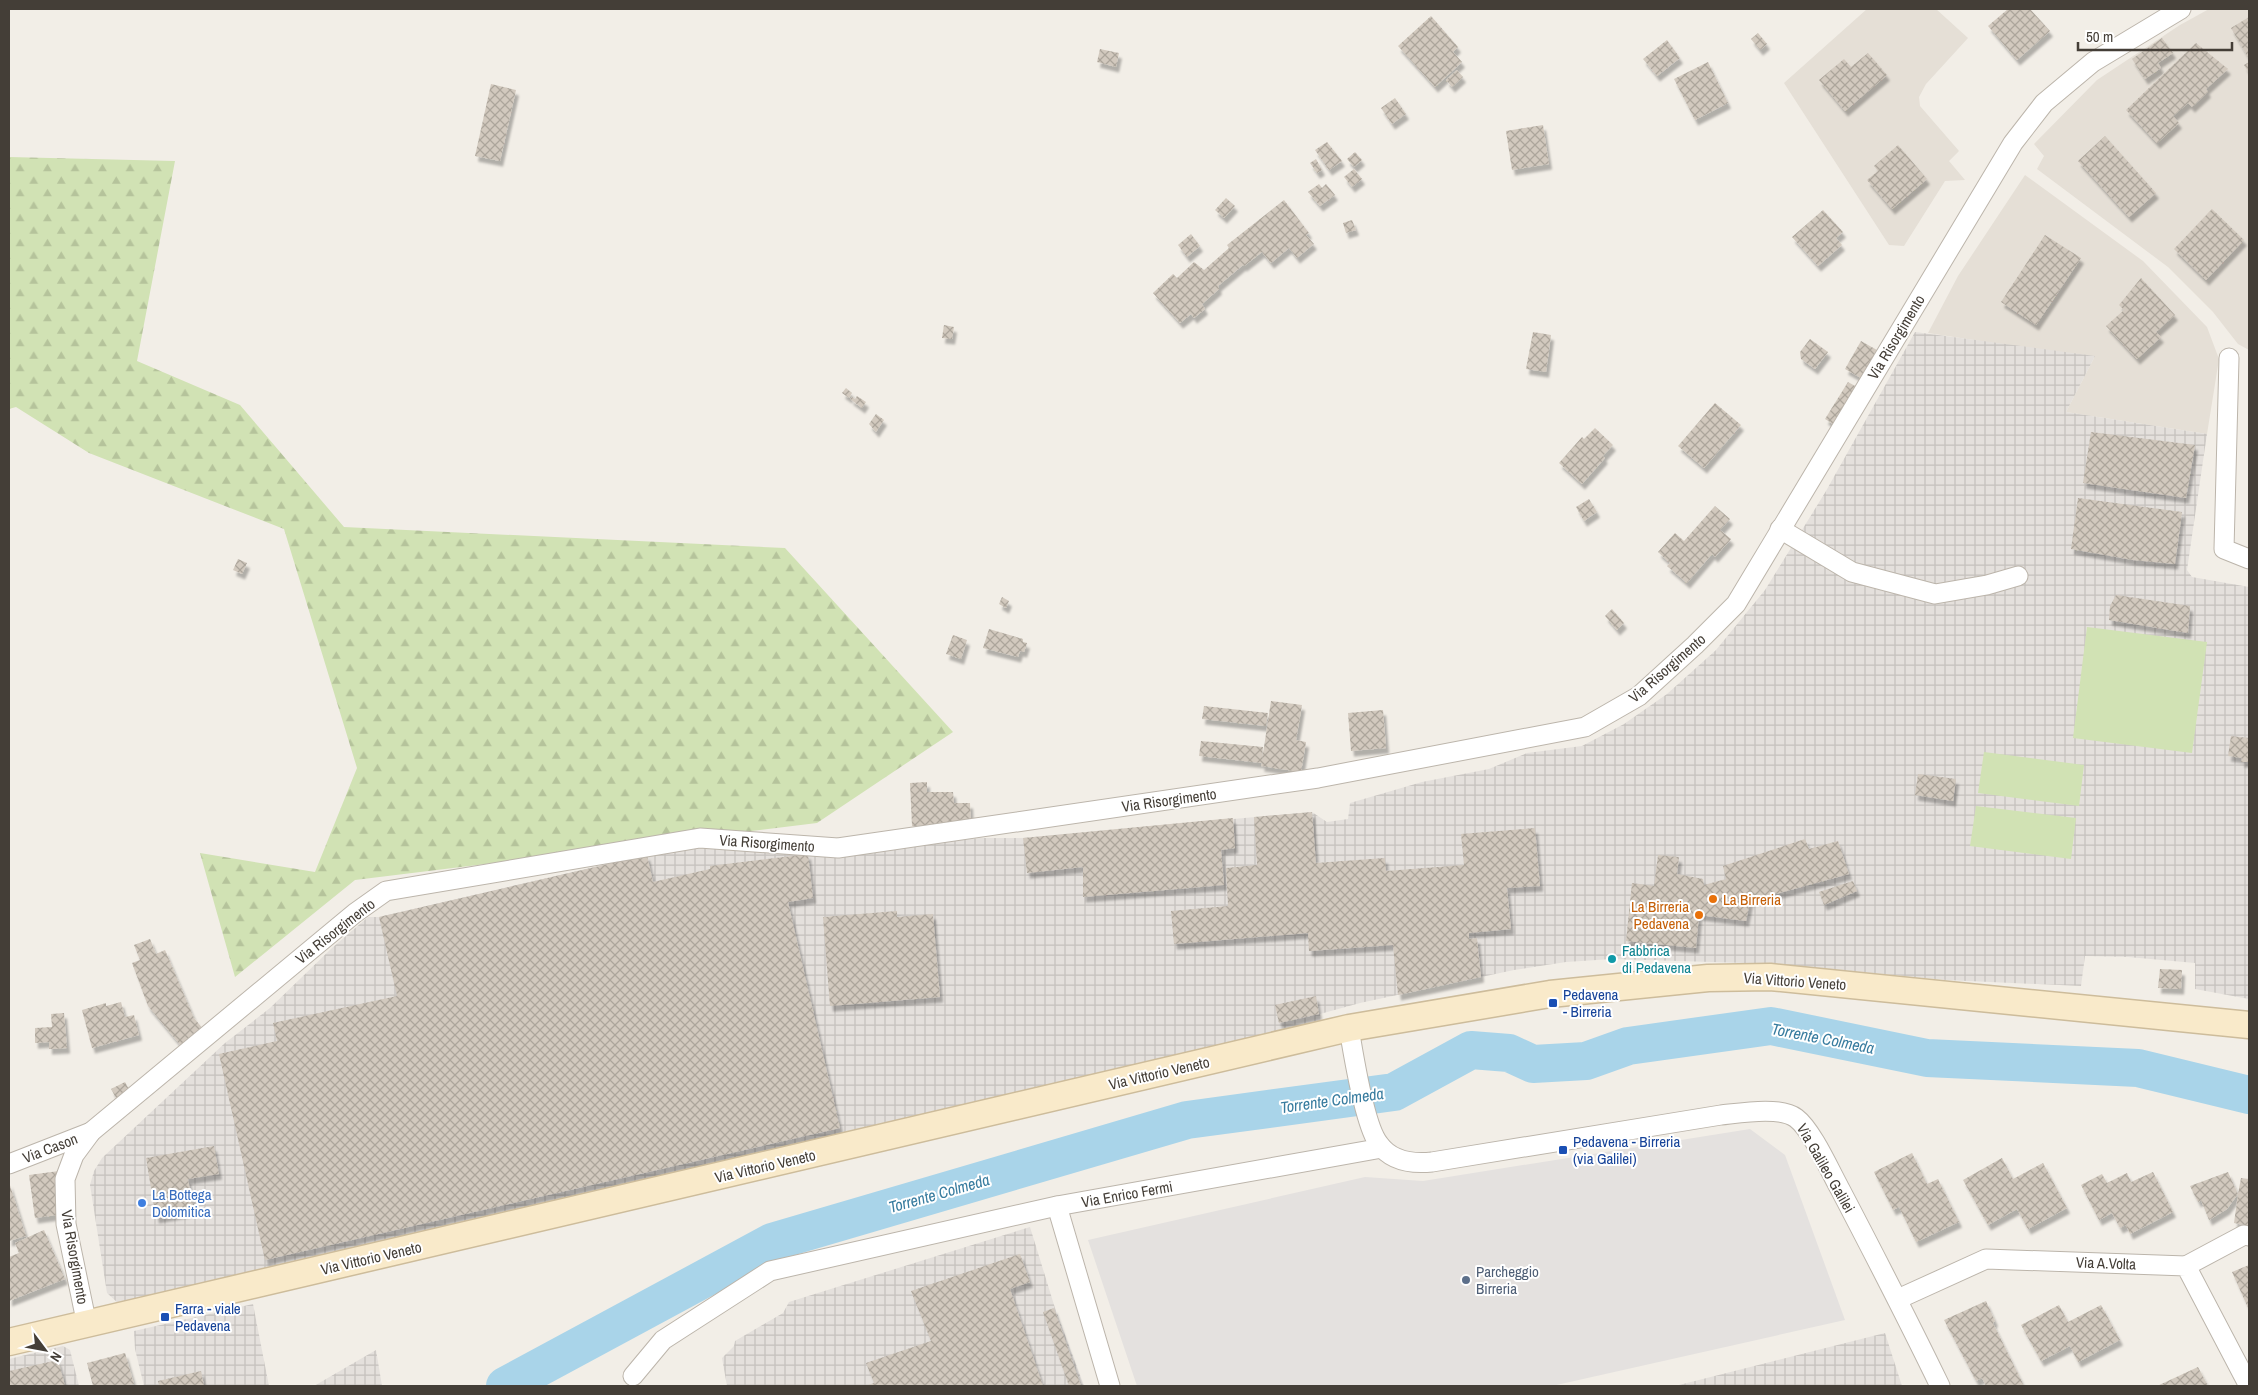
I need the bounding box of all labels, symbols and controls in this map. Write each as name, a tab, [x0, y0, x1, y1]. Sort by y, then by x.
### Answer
scale bar	[2078, 20, 2232, 52]
text: 50 m	[2086, 26, 2113, 47]
street label: Via Risorgimento	[1862, 291, 1930, 383]
street label: Via Risorgimento	[1624, 629, 1710, 707]
street label: Via Risorgimento	[1120, 783, 1218, 817]
street label: Via Risorgimento	[719, 829, 816, 857]
place label: La Birreria	[1723, 889, 1781, 910]
street label: Via Risorgimento	[291, 893, 379, 969]
marker: La Birreria	[1707, 893, 1719, 905]
place label: La Birreria Pedavena	[1631, 896, 1689, 934]
marker: La Birreria Pedavena	[1693, 909, 1705, 921]
place label: Fabbrica di Pedavena	[1622, 940, 1691, 978]
marker: Fabbrica di Pedavena	[1606, 953, 1618, 965]
street label: Via Vittorio Veneto	[1743, 967, 1847, 995]
place label: Pedavena - Birreria	[1563, 984, 1619, 1022]
marker: Pedavena - Birreria	[1547, 997, 1559, 1009]
water label: Torrente Colmeda	[1770, 1017, 1876, 1059]
street label: Via Vittorio Veneto	[1107, 1051, 1212, 1095]
water label: Torrente Colmeda	[1279, 1082, 1385, 1118]
street label: Via Galileo Galilei	[1792, 1120, 1860, 1216]
street label: Via Cason	[20, 1128, 80, 1168]
place label: Pedavena - Birreria (via Galilei)	[1573, 1131, 1681, 1169]
street label: Via Vittorio Veneto	[713, 1144, 818, 1188]
marker: Pedavena - Birreria (via Galilei)	[1557, 1144, 1569, 1156]
water label: Torrente Colmeda	[886, 1168, 992, 1218]
street label: Via Enrico Fermi	[1080, 1176, 1174, 1212]
place label: La Bottega Dolomitica	[152, 1184, 212, 1222]
marker: La Bottega Dolomitica	[136, 1197, 148, 1209]
street label: Via Risorgimento	[56, 1208, 94, 1306]
street label: Via Vittorio Veneto	[319, 1236, 424, 1280]
street label: Via A.Volta	[2076, 1251, 2136, 1275]
place label: Parcheggio Birreria	[1476, 1261, 1539, 1299]
marker: Parcheggio Birreria	[1460, 1274, 1472, 1286]
place label: Farra - viale Pedavena	[175, 1298, 241, 1336]
marker: Farra - viale Pedavena	[159, 1311, 171, 1323]
north arrow	[20, 1325, 70, 1375]
text: N	[46, 1349, 66, 1365]

